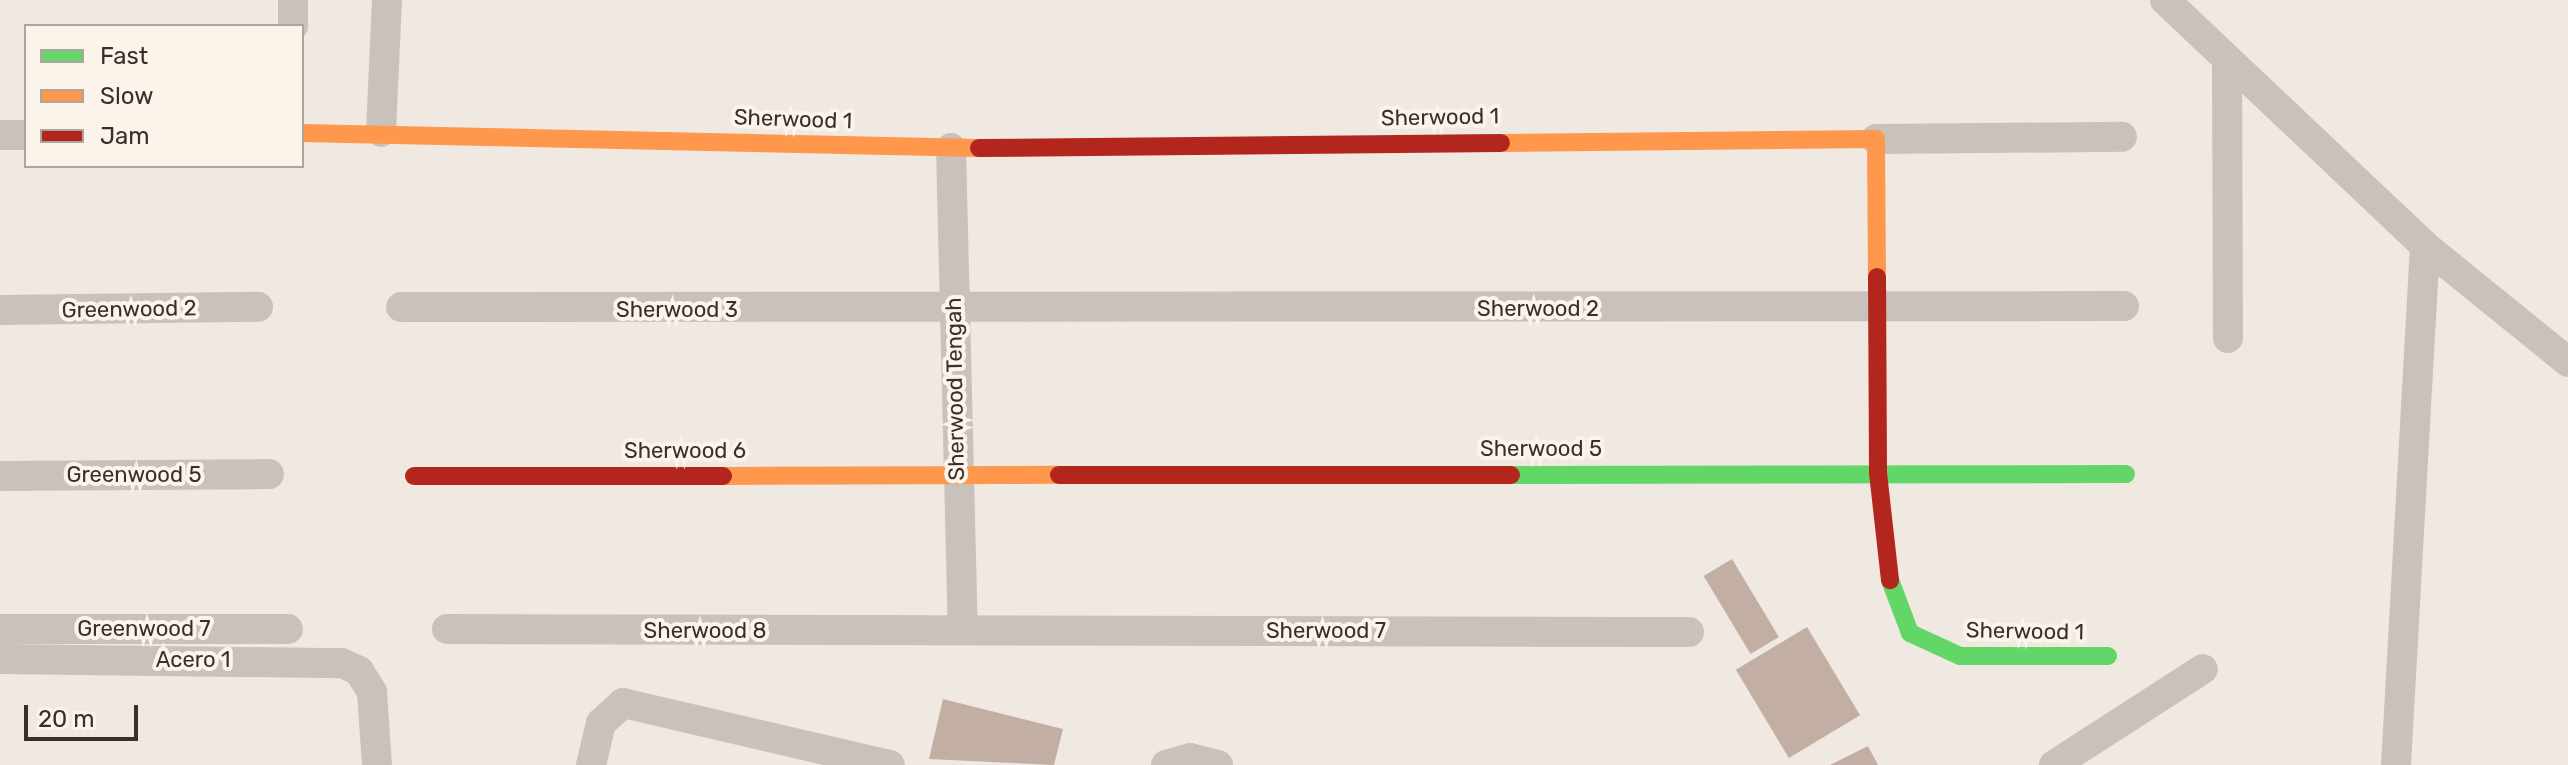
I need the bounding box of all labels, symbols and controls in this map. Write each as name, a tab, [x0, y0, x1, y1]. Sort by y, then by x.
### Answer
legend	[24, 24, 304, 168]
text: Fast	[100, 42, 148, 70]
text: Slow	[100, 82, 153, 110]
street label: Sherwood 1	[1381, 103, 1499, 131]
street label: Sherwood 1	[733, 104, 853, 134]
text: Jam	[100, 122, 150, 150]
street label: Greenwood 2	[61, 295, 197, 323]
street label: Sherwood 2	[1477, 296, 1599, 322]
street label: Sherwood 3	[616, 297, 738, 323]
street label: Sherwood Tengah	[940, 297, 970, 481]
street label: Sherwood 5	[1480, 436, 1602, 462]
street label: Sherwood 6	[624, 438, 746, 464]
street label: Greenwood 5	[66, 462, 202, 488]
street label: Greenwood 7	[77, 616, 211, 642]
street label: Sherwood 1	[1966, 617, 2084, 645]
street label: Sherwood 8	[644, 618, 766, 644]
street label: Sherwood 7	[1266, 618, 1386, 644]
street label: Acero 1	[156, 647, 230, 673]
scale bar	[28, 689, 142, 739]
text: 20 m	[38, 705, 95, 733]

